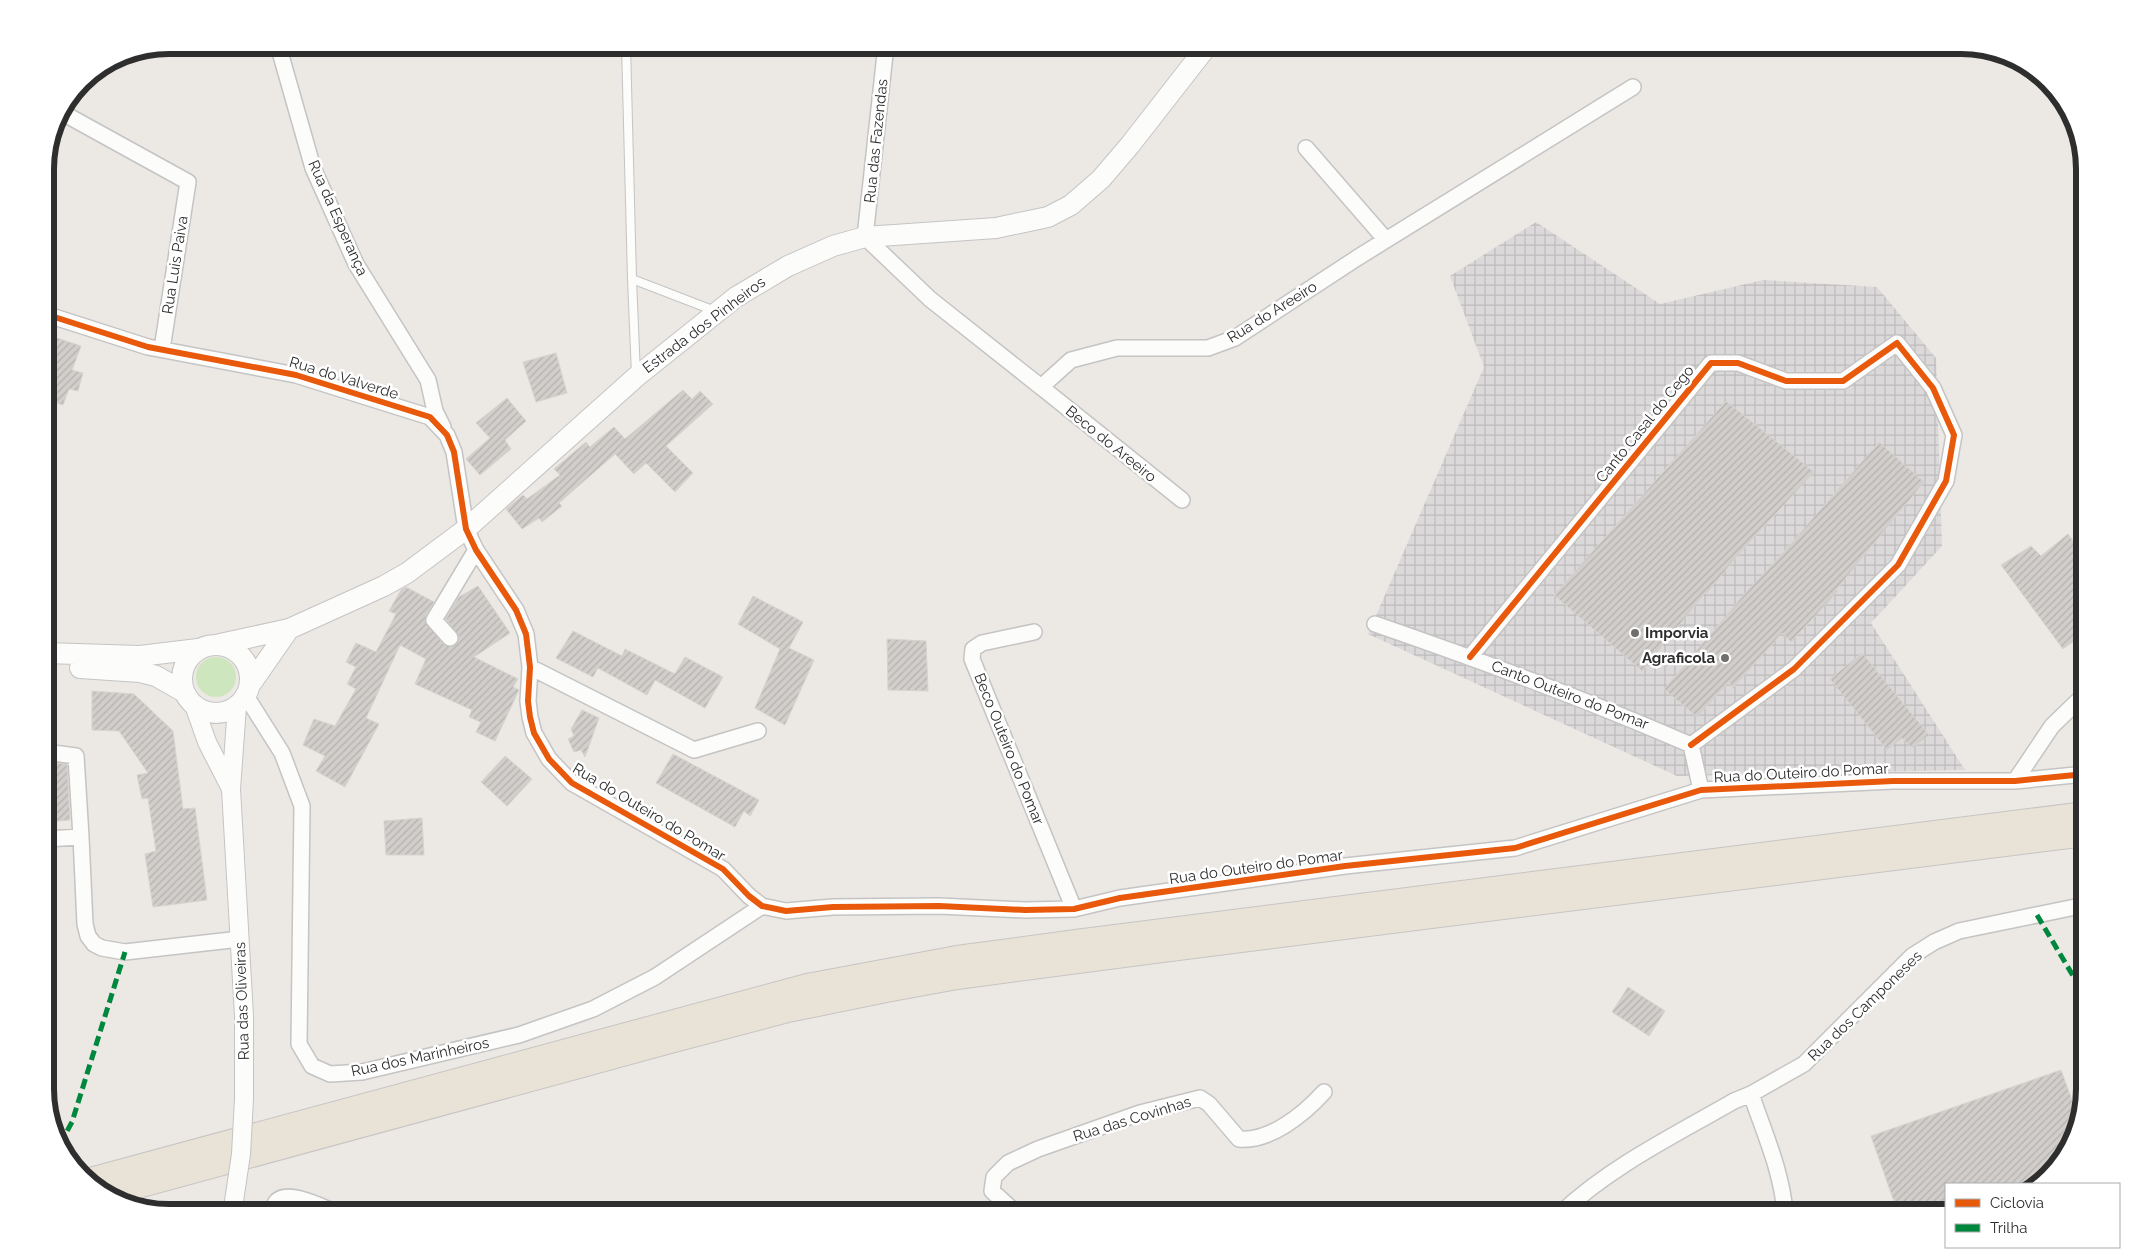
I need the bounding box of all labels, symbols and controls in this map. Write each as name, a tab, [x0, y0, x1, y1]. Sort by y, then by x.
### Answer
street label: Rua das Fazendas	[861, 78, 891, 204]
street label: Rua da Esperança	[304, 157, 372, 279]
street label: Rua Luis Paiva	[158, 215, 192, 315]
street label: Estrada dos Pinheiros	[639, 273, 769, 377]
street label: Rua do Areeiro	[1224, 277, 1320, 347]
street label: Rua do Valverde	[287, 353, 401, 403]
street label: Canto Casal do Cego	[1592, 362, 1698, 486]
street label: Beco do Areeiro	[1062, 402, 1160, 486]
place label: Imporvia	[1645, 624, 1709, 642]
marker: Imporvia	[1629, 627, 1641, 639]
place label: Agraficola	[1642, 649, 1715, 667]
marker: Agraficola	[1719, 652, 1731, 664]
street label: Canto Outeiro do Pomar	[1489, 657, 1652, 734]
street label: Beco Outeiro do Pomar	[970, 671, 1048, 828]
street label: Rua do Outeiro do Pomar	[569, 759, 729, 865]
street label: Rua do Outeiro do Pomar	[1713, 759, 1890, 787]
street label: Rua do Outeiro do Pomar	[1168, 846, 1345, 888]
street label: Rua das Oliveiras	[231, 942, 253, 1060]
street label: Rua dos Camponeses	[1804, 947, 1926, 1065]
street label: Rua dos Marinheiros	[349, 1034, 491, 1080]
street label: Rua das Covinhas	[1071, 1093, 1193, 1145]
legend	[1945, 1183, 2120, 1248]
text: Ciclovia	[1990, 1194, 2044, 1212]
text: Trilha	[1990, 1219, 2027, 1237]

